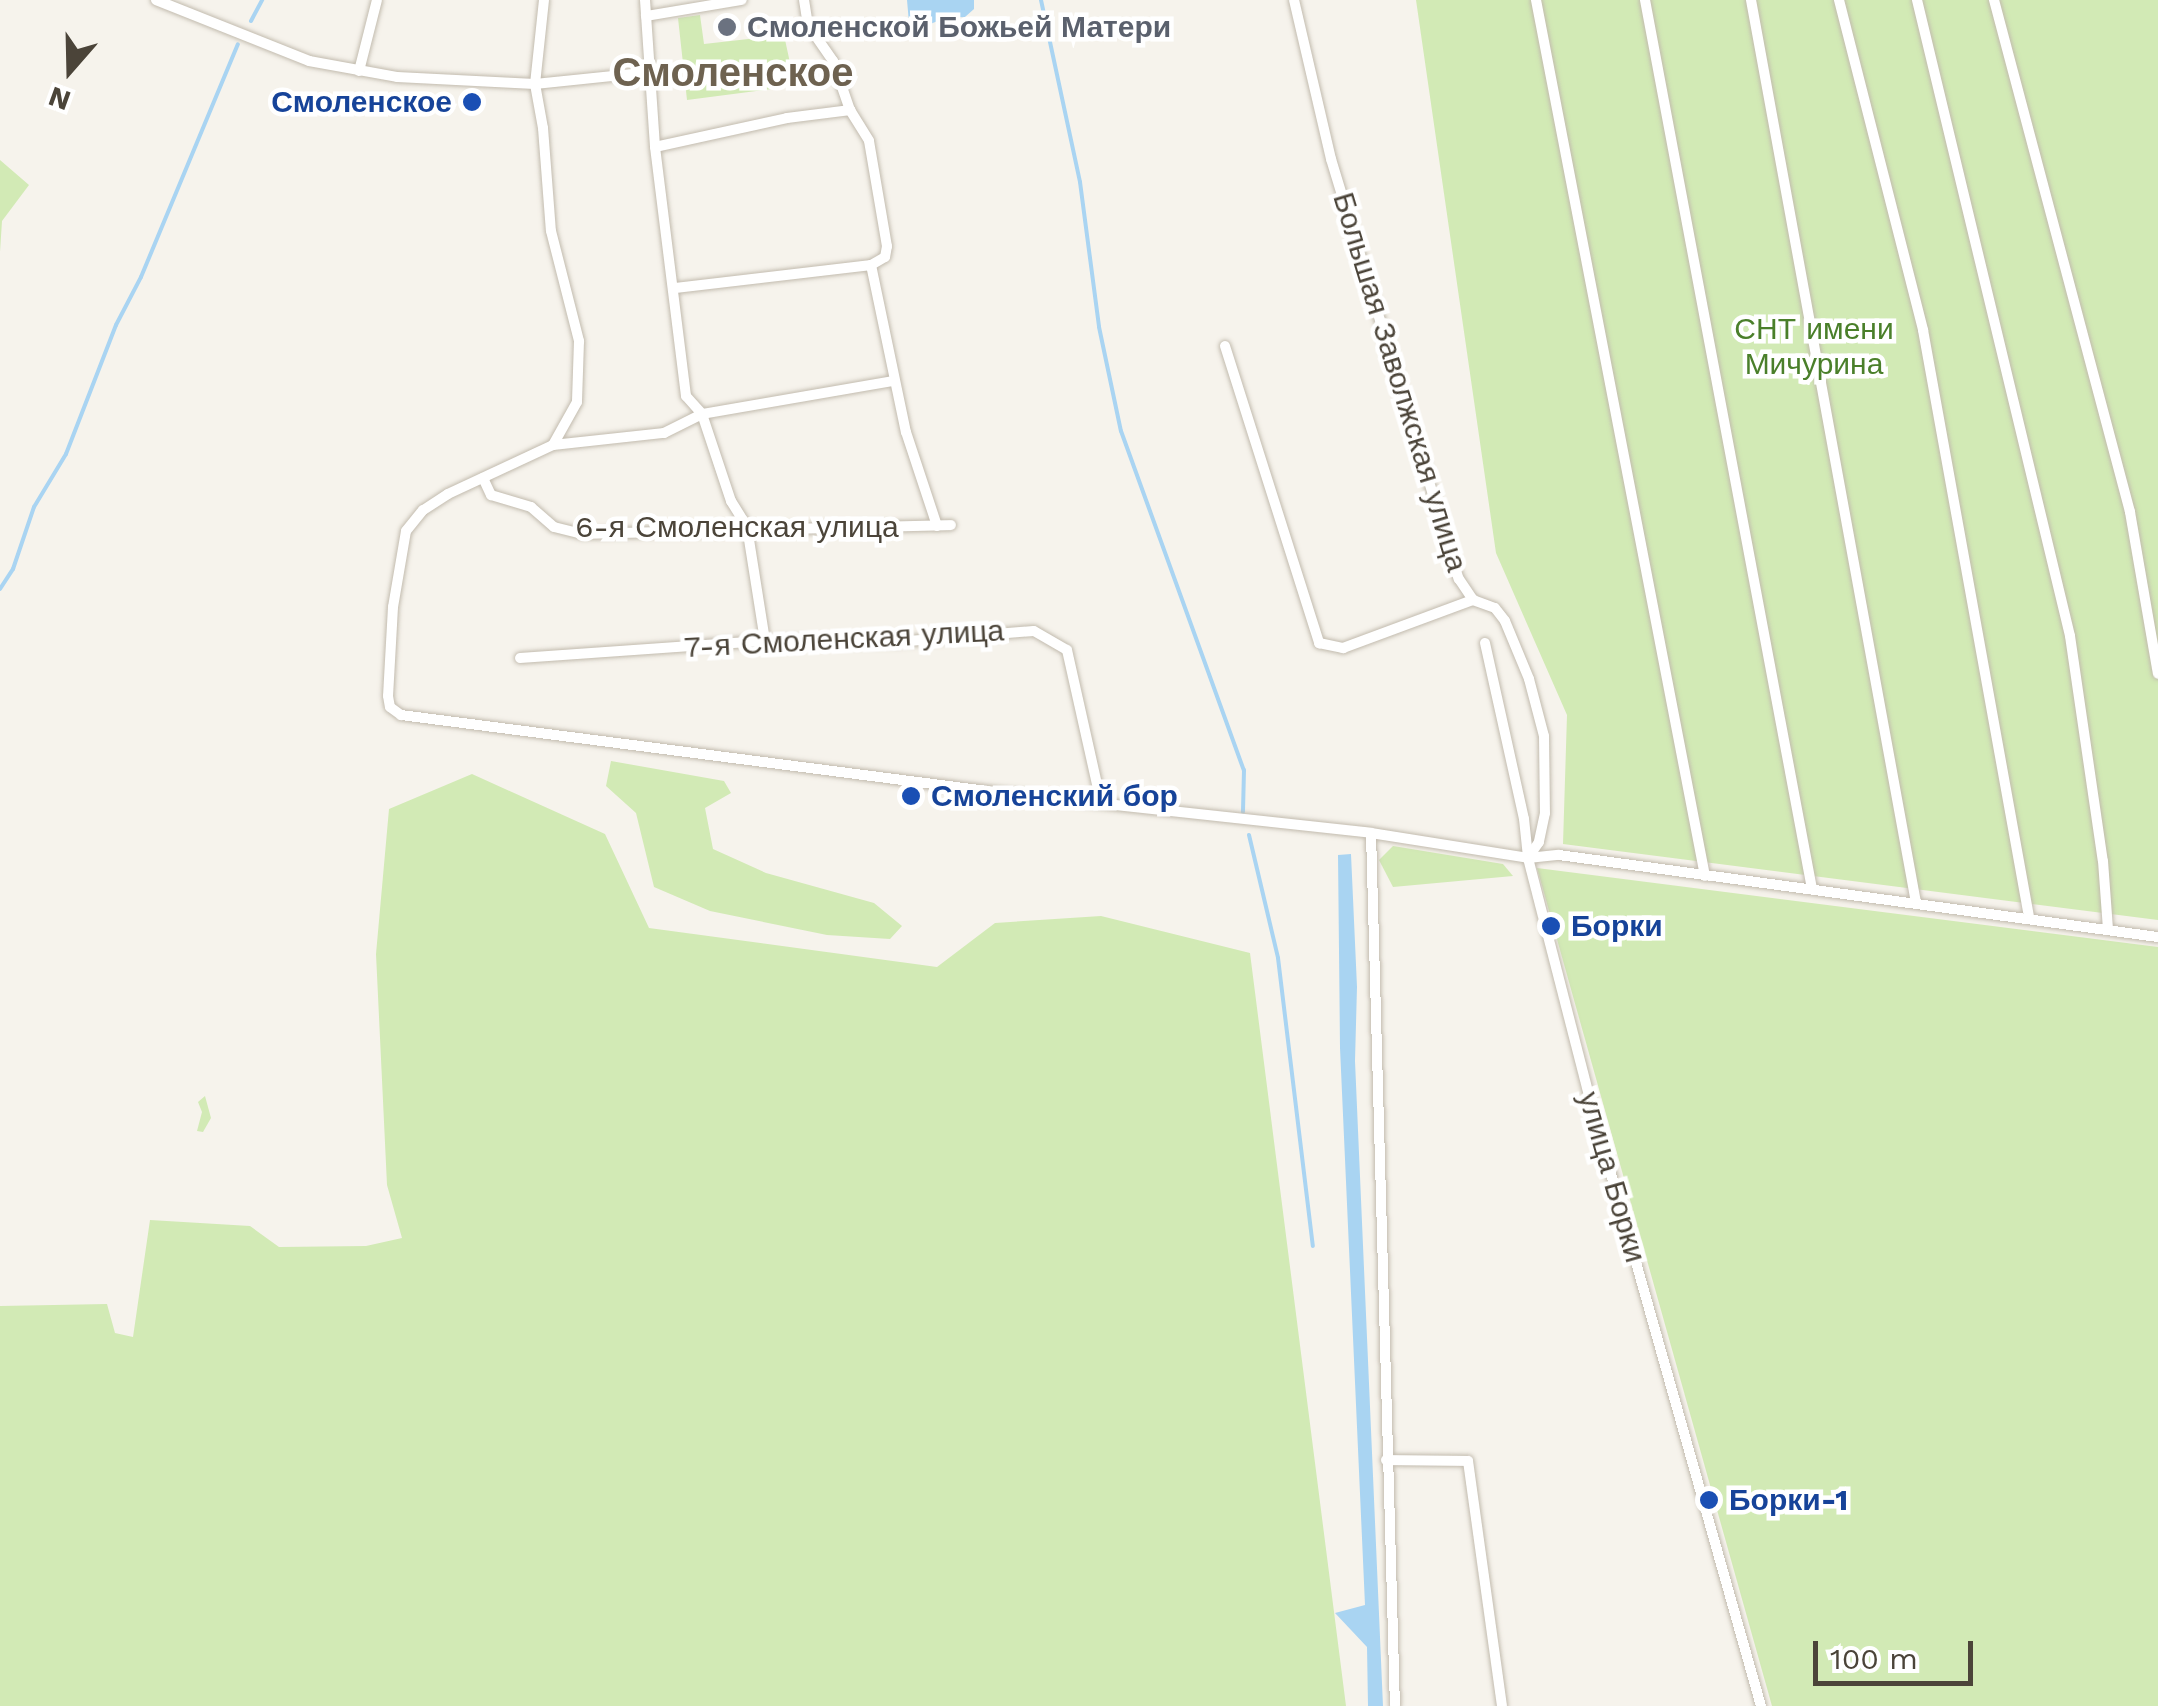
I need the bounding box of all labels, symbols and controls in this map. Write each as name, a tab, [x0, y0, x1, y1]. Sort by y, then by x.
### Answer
place label: Смоленской Божьей Матери	[747, 9, 1171, 45]
marker: Смоленской Божьей Матери	[716, 16, 738, 38]
north arrow	[20, 20, 120, 120]
district label: Смоленское	[612, 49, 854, 97]
text: N	[44, 80, 75, 118]
place label: Смоленское	[271, 84, 452, 120]
marker: Смоленское	[461, 91, 483, 113]
street label: Большая Заволжская улица	[1325, 188, 1475, 576]
park label: СНТ имени Мичурина	[1734, 311, 1894, 382]
street label: 6-я Смоленская улица	[575, 509, 899, 545]
street label: 7-я Смоленская улица	[683, 613, 1005, 665]
place label: Смоленский бор	[931, 778, 1178, 814]
marker: Смоленский бор	[900, 785, 922, 807]
place label: Борки	[1571, 908, 1663, 944]
marker: Борки	[1540, 915, 1562, 937]
street label: улица Борки	[1570, 1088, 1654, 1266]
place label: Борки-1	[1729, 1482, 1848, 1518]
marker: Борки-1	[1698, 1489, 1720, 1511]
scale bar	[1818, 1621, 1978, 1683]
text: 100 m	[1830, 1641, 1918, 1676]

